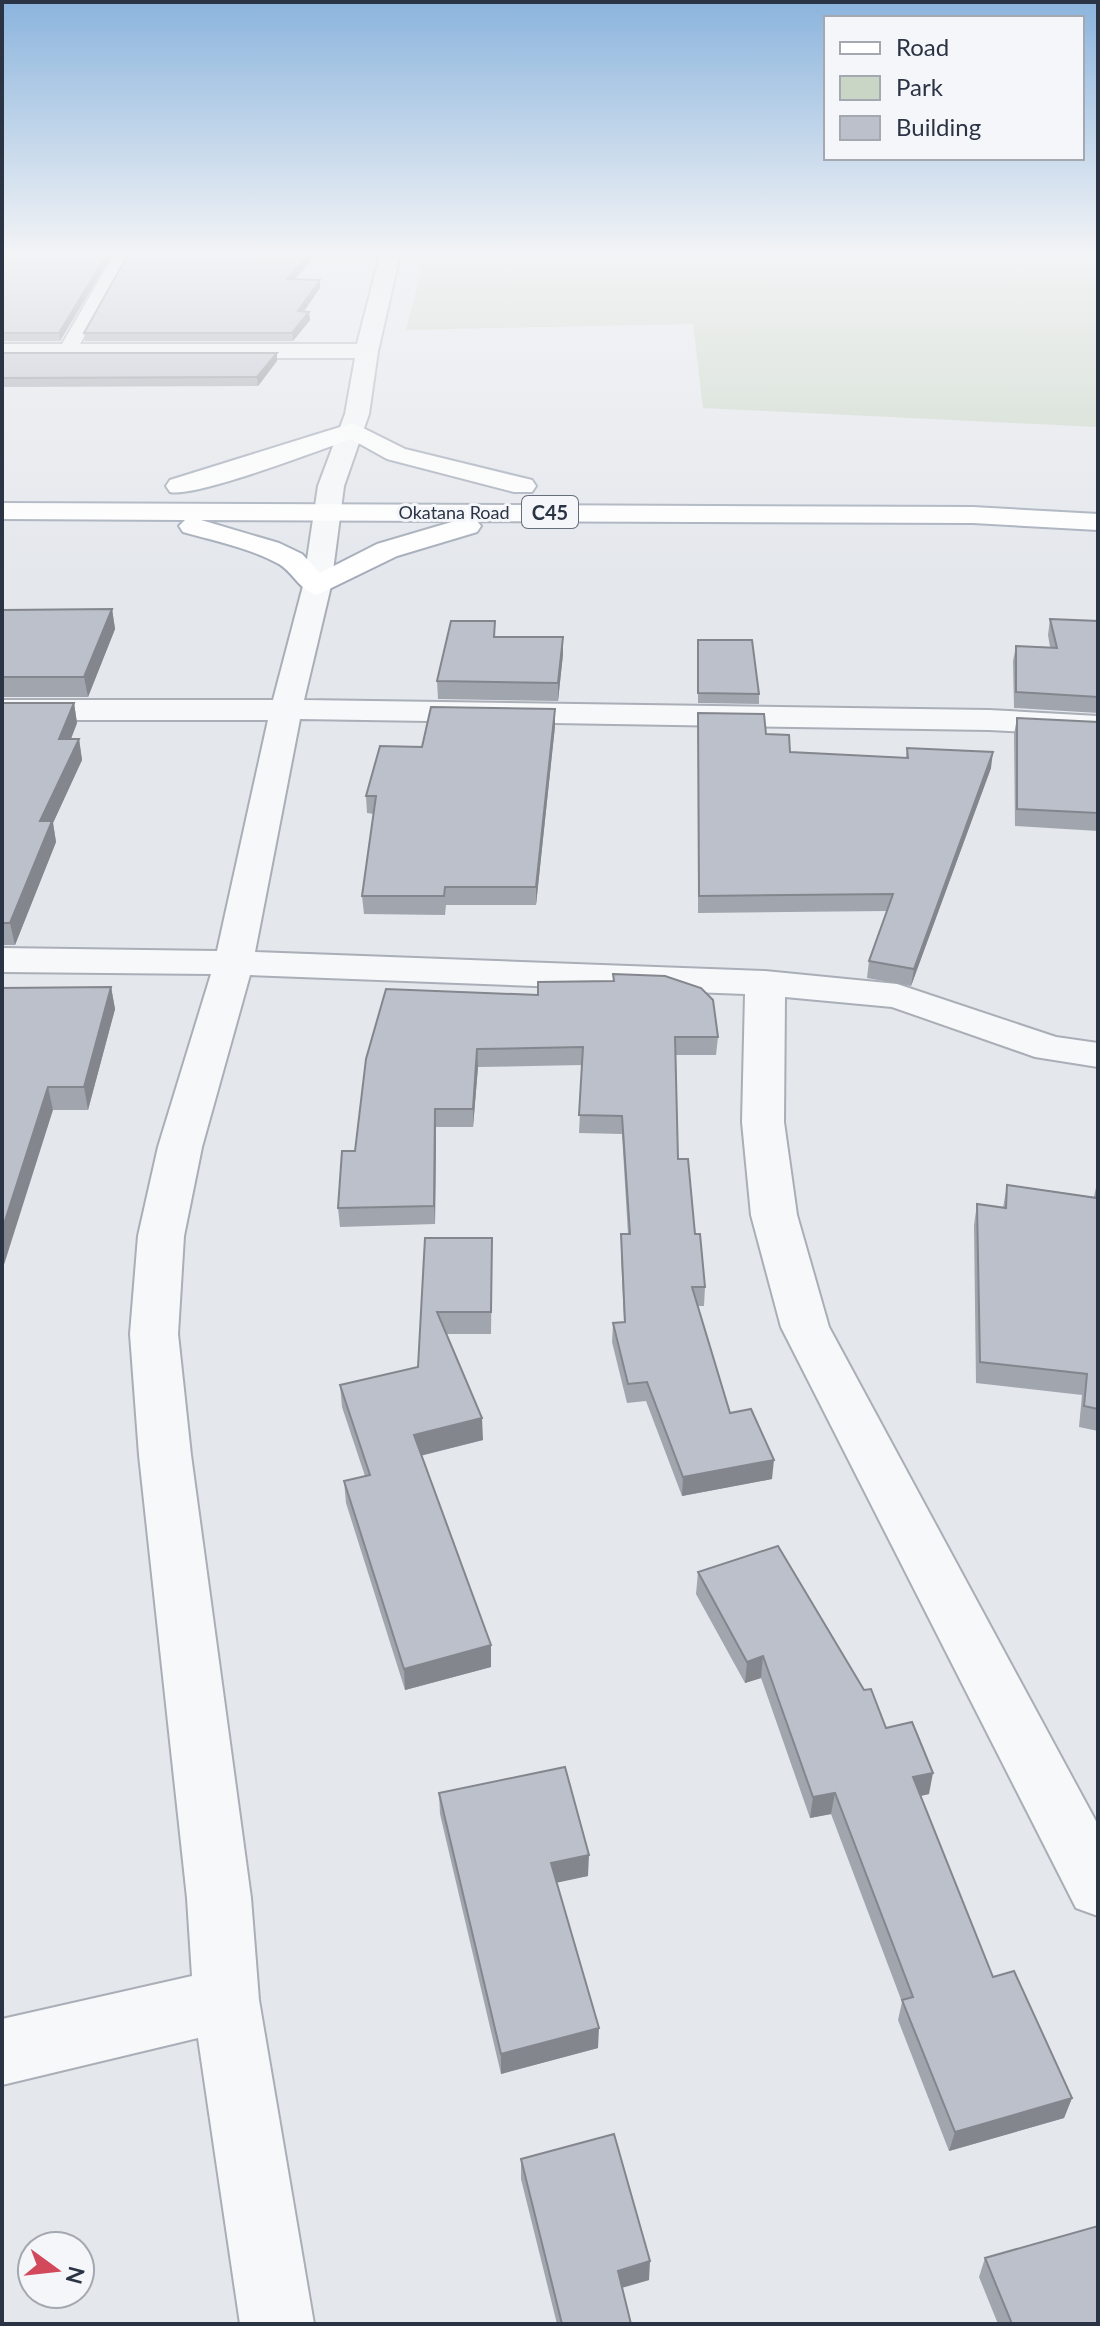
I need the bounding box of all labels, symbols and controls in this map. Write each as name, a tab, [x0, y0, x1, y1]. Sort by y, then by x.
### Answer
legend	[824, 16, 1084, 160]
text: Road	[896, 32, 949, 61]
text: Park	[896, 72, 944, 101]
text: Building	[896, 112, 981, 141]
road number: C45	[522, 496, 578, 528]
street label: Okatana Road	[398, 501, 510, 523]
north arrow	[16, 2230, 96, 2310]
text: N	[61, 2264, 91, 2287]

